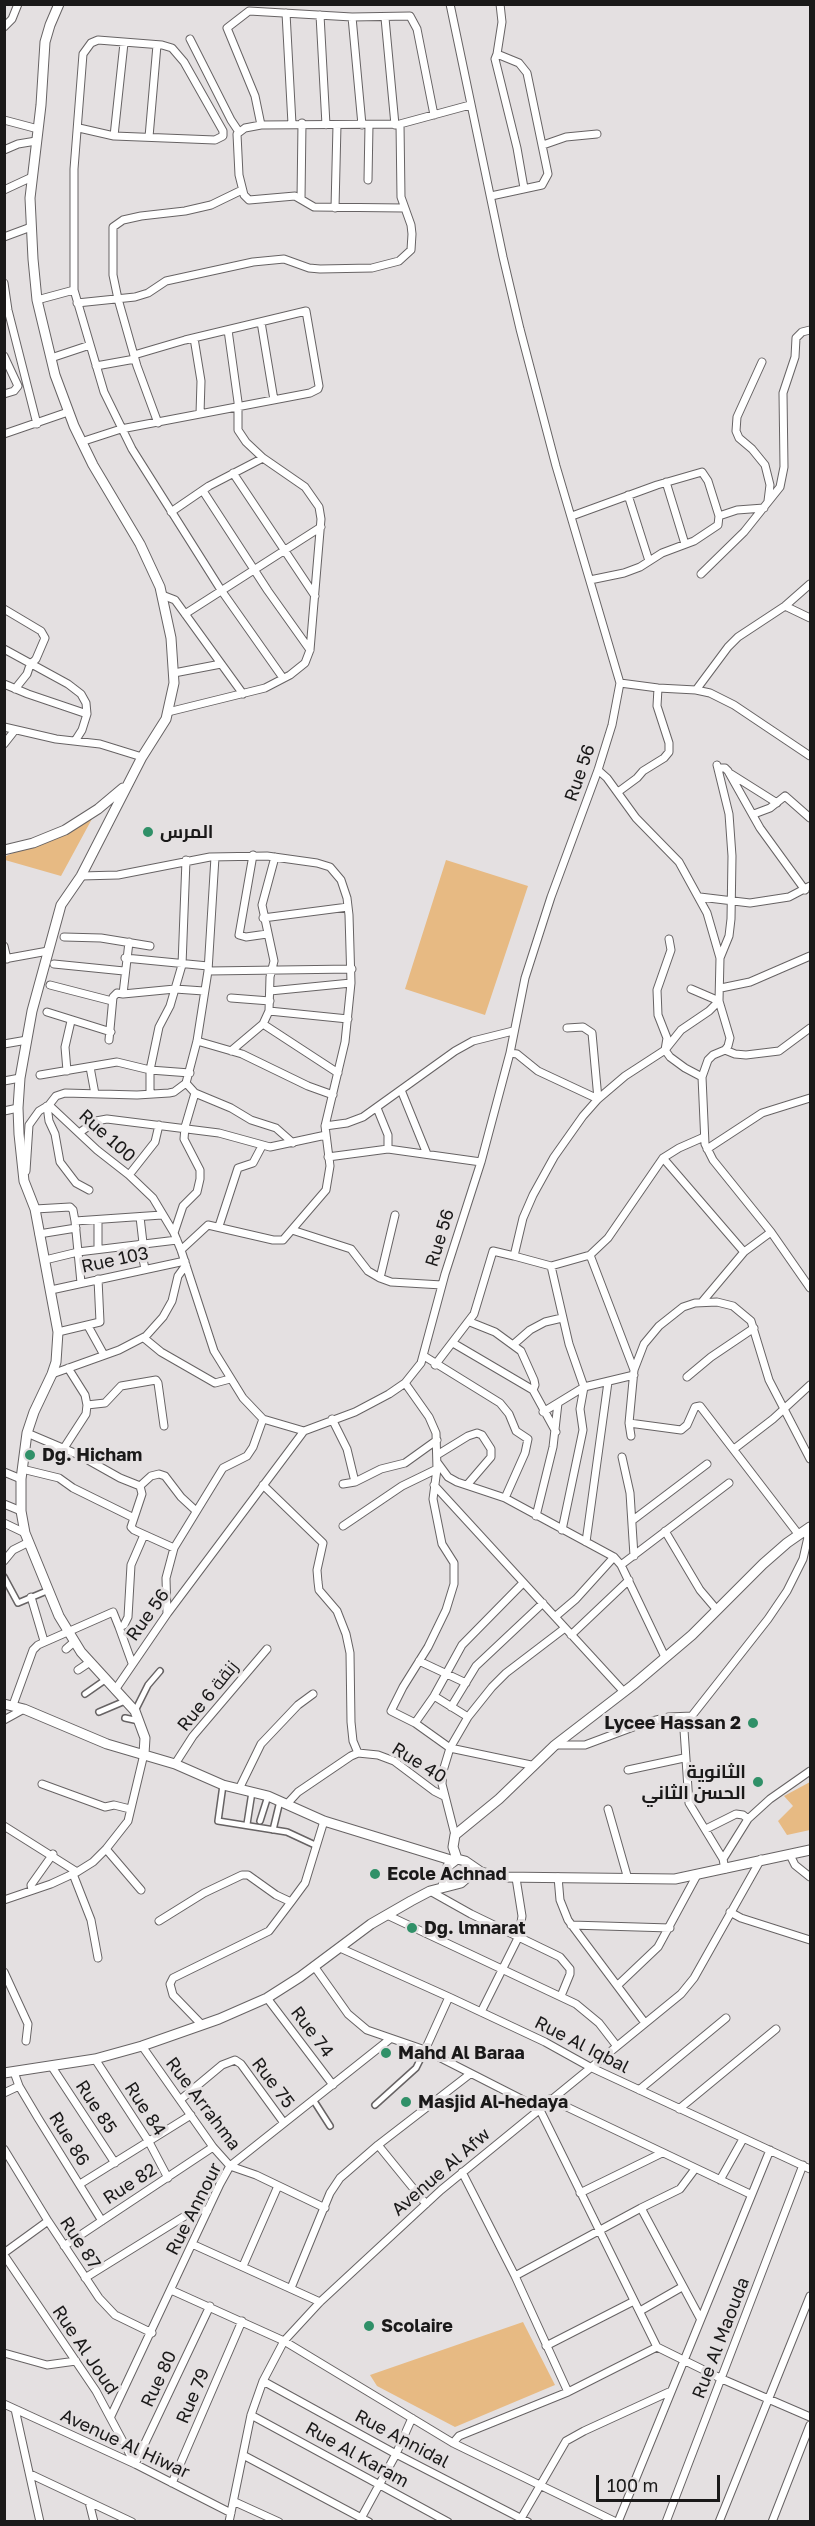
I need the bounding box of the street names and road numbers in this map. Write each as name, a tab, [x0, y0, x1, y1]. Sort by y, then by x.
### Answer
street label: Rue 56	[560, 742, 600, 804]
street label: Rue 100	[74, 1105, 140, 1167]
street label: Rue 56	[421, 1207, 459, 1269]
street label: Rue 103	[79, 1242, 151, 1278]
street label: Rue 56	[122, 1585, 174, 1645]
street label: Rue 6 زنقة	[173, 1656, 243, 1736]
street label: Rue 40	[388, 1738, 450, 1788]
street label: Rue 74	[286, 2002, 338, 2062]
street label: Rue Al Iqbal	[531, 2012, 633, 2078]
street label: Rue Arrahma	[161, 2053, 245, 2155]
street label: Rue 75	[247, 2053, 299, 2113]
street label: Rue 85	[71, 2076, 121, 2138]
street label: Rue 84	[120, 2078, 170, 2140]
street label: Rue 86	[44, 2108, 94, 2170]
street label: Avenue Al Afw	[387, 2123, 495, 2221]
street label: Rue 82	[99, 2159, 161, 2209]
street label: Rue Annour	[162, 2159, 226, 2259]
street label: Rue 87	[55, 2213, 105, 2273]
street label: Rue Al Maouda	[688, 2274, 754, 2402]
street label: Rue Al Joud	[47, 2302, 123, 2398]
street label: Rue 80	[137, 2347, 181, 2411]
street label: Rue 79	[172, 2365, 214, 2427]
street label: Avenue Al Hiwar	[57, 2405, 193, 2483]
street label: Rue Annidal	[351, 2405, 453, 2473]
street label: Rue Al Karam	[301, 2418, 413, 2492]

